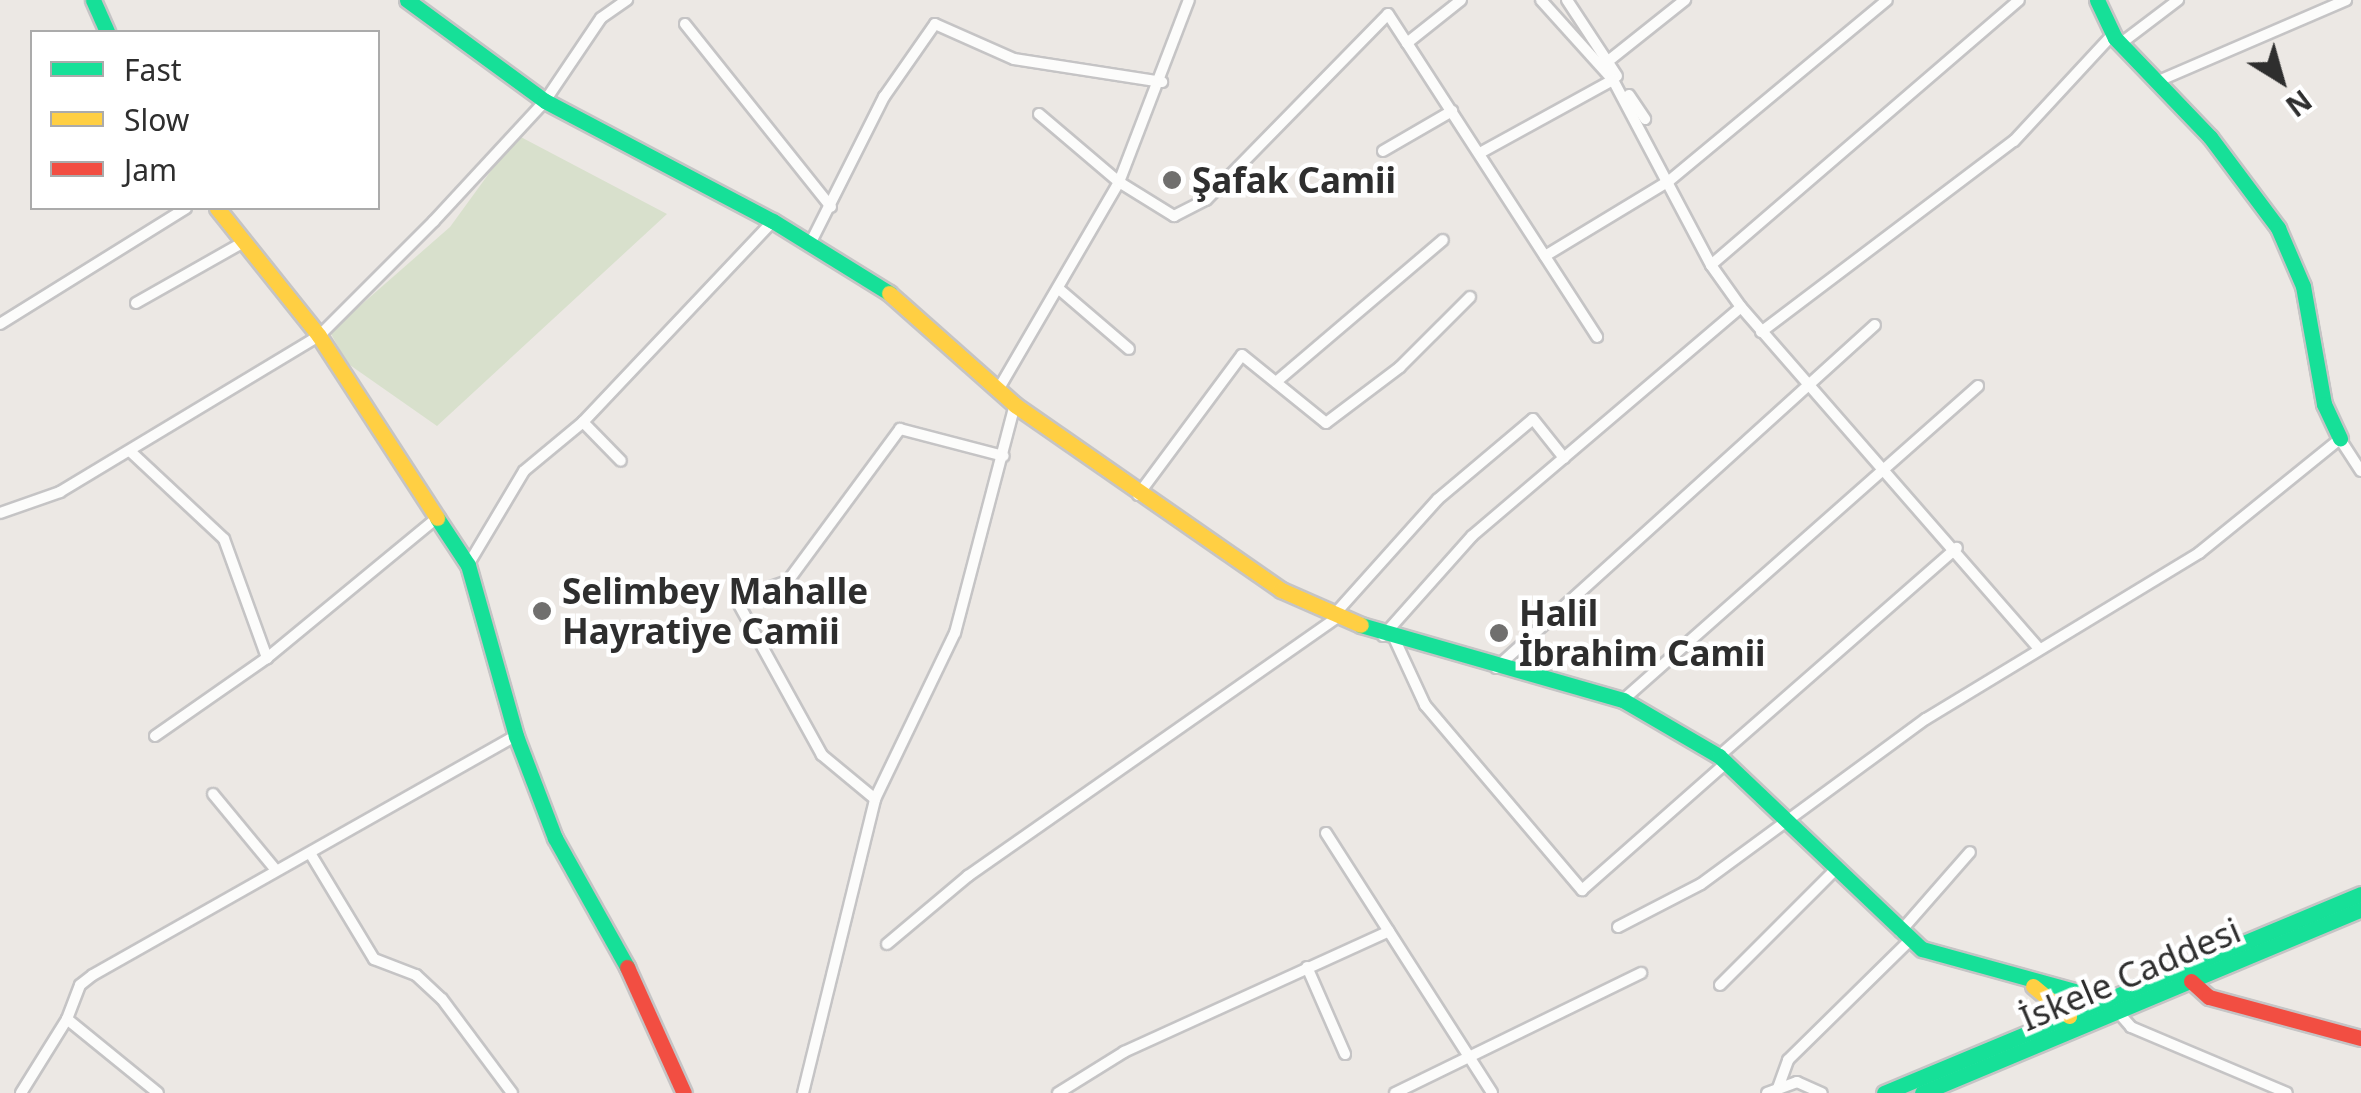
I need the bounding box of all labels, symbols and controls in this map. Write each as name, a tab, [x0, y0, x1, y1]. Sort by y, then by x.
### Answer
legend	[30, 30, 380, 210]
north arrow	[2231, 30, 2331, 130]
text: Fast	[124, 49, 182, 90]
text: N	[2279, 82, 2320, 126]
text: Slow	[124, 99, 189, 140]
text: Jam	[124, 149, 177, 190]
place label: Şafak Camii	[1192, 159, 1396, 201]
marker: Şafak Camii	[1161, 169, 1183, 191]
place label: Selimbey Mahalle Hayratiye Camii	[562, 570, 868, 652]
place label: Halil İbrahim Camii	[1519, 592, 1766, 674]
marker: Selimbey Mahalle Hayratiye Camii	[531, 600, 553, 622]
marker: Halil İbrahim Camii	[1488, 622, 1510, 644]
street label: İskele Caddesi	[2014, 909, 2246, 1039]

